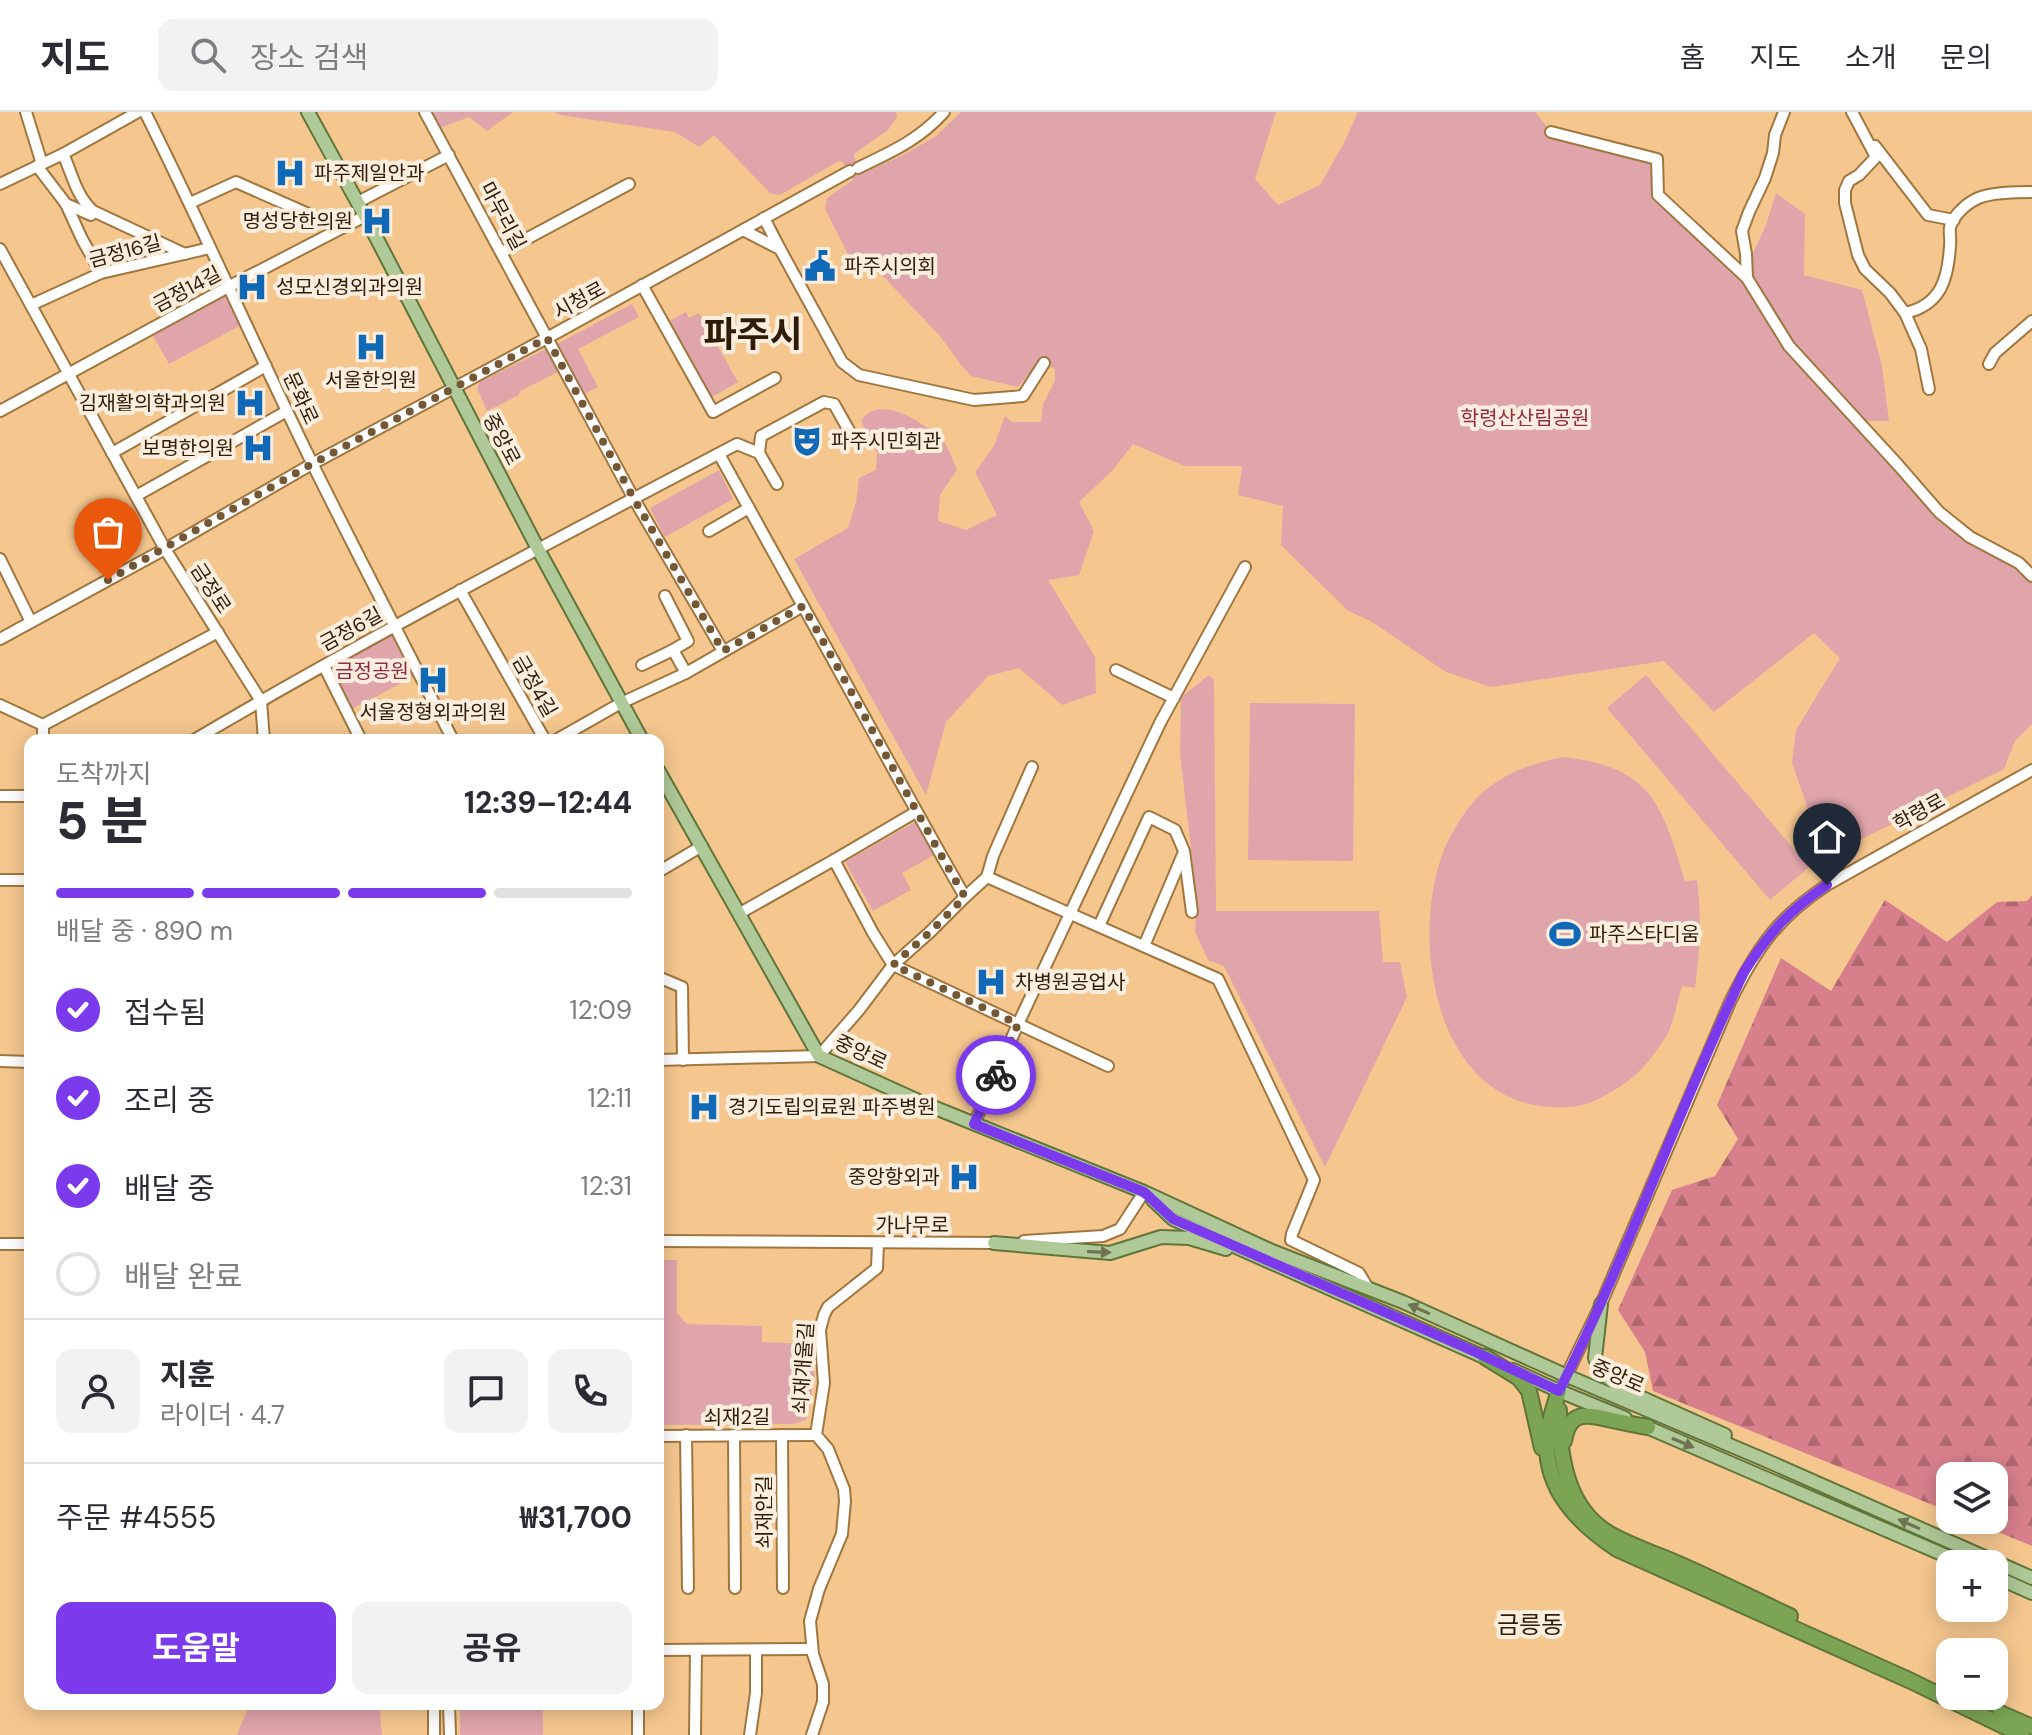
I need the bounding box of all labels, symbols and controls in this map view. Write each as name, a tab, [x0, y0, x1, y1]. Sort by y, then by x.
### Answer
search box	[158, 19, 718, 91]
text: 지도	[40, 33, 110, 83]
icon: search	[186, 33, 230, 77]
text: 장소 검색	[250, 38, 368, 77]
text: 홈	[1680, 39, 1705, 76]
text: 지도	[1749, 39, 1801, 76]
text: 소개	[1845, 39, 1896, 76]
text: 문의	[1940, 39, 1992, 76]
hospital icon: 파주제일안과	[273, 156, 307, 190]
place label: 파주제일안과	[314, 160, 424, 186]
street label: 마무리길	[474, 177, 532, 255]
hospital icon: 명성당한의원	[360, 204, 394, 238]
place label: 명성당한의원	[243, 208, 353, 234]
street label: 금정16길	[86, 229, 164, 273]
public building icon: 파주시의회	[803, 249, 837, 283]
place label: 파주시의회	[844, 253, 936, 279]
street label: 금정14길	[148, 260, 226, 318]
hospital icon: 성모신경외과의원	[235, 270, 269, 304]
place label: 성모신경외과의원	[276, 274, 423, 300]
street label: 시청로	[549, 275, 609, 325]
district label: 파주시	[703, 311, 803, 358]
hospital icon: 서울한의원	[354, 330, 388, 364]
street label: 문화로	[278, 367, 324, 429]
place label: 서울한의원	[325, 367, 417, 393]
hospital icon: 김재활의학과의원	[233, 386, 267, 420]
place label: 김재활의학과의원	[79, 390, 226, 416]
park label: 학령산산림공원	[1461, 405, 1589, 431]
street label: 중앙로	[478, 409, 526, 469]
theatre icon: 파주시민회관	[790, 424, 824, 458]
place label: 파주시민회관	[831, 428, 941, 454]
hospital icon: 보명한의원	[241, 431, 275, 465]
place label: 보명한의원	[142, 435, 234, 461]
pin	[74, 498, 142, 580]
icon: bag	[86, 510, 130, 554]
street label: 금정로	[185, 558, 237, 618]
street label: 금정6길	[315, 601, 387, 657]
street label: 금정4길	[507, 650, 563, 722]
park label: 금정공원	[335, 658, 409, 684]
hospital icon: 서울정형외과의원	[416, 663, 450, 697]
place label: 서울정형외과의원	[359, 699, 507, 725]
text: 도착까지	[56, 757, 152, 791]
text: 12:39–12:44	[464, 783, 632, 822]
text: 5 분	[56, 787, 148, 855]
street label: 학령로	[1889, 787, 1949, 837]
pin	[1793, 803, 1861, 885]
icon: home	[1805, 815, 1849, 859]
text: 배달 중 · 890 m	[56, 914, 233, 948]
sports icon: 파주스타디움	[1548, 917, 1582, 951]
place label: 파주스타디움	[1589, 921, 1699, 947]
hospital icon: 차병원공업사	[974, 965, 1008, 999]
place label: 차병원공업사	[1015, 969, 1125, 995]
icon: check	[56, 988, 100, 1032]
text: 접수됨	[124, 993, 207, 1032]
text: 12:09	[570, 993, 632, 1027]
street label: 중앙로	[830, 1029, 892, 1075]
courier	[956, 1035, 1036, 1115]
icon: bike	[974, 1053, 1018, 1097]
icon: check	[56, 1076, 100, 1120]
text: 조리 중	[124, 1081, 215, 1120]
text: 12:11	[587, 1081, 632, 1115]
hospital icon: 경기도립의료원 파주병원	[687, 1090, 721, 1124]
place label: 경기도립의료원 파주병원	[728, 1094, 936, 1120]
hospital icon: 중앙항외과	[947, 1160, 981, 1194]
icon: check	[56, 1164, 100, 1208]
place label: 중앙항외과	[848, 1164, 940, 1190]
text: 배달 중	[124, 1169, 215, 1208]
text: 12:31	[581, 1169, 632, 1203]
street label: 가나무로	[875, 1212, 949, 1238]
one-way arrow	[1087, 1245, 1113, 1258]
text: 배달 완료	[124, 1257, 242, 1296]
one-way arrow	[1407, 1303, 1431, 1316]
street label: 쇠재개울길	[787, 1321, 819, 1415]
button: person	[56, 1349, 140, 1433]
button: chat	[444, 1349, 528, 1433]
button: phone	[548, 1349, 632, 1433]
street label: 중앙로	[1588, 1353, 1648, 1399]
text: 지훈	[160, 1355, 215, 1394]
text: 라이더 · 4.7	[160, 1398, 285, 1432]
street label: 쇠재2길	[704, 1404, 770, 1430]
one-way arrow	[1671, 1436, 1695, 1449]
map controls	[1936, 1462, 2008, 1710]
button: layers	[1936, 1462, 2008, 1534]
street label: 쇠재안길	[751, 1475, 777, 1549]
text: 주문 #4555	[56, 1498, 216, 1537]
text: ₩31,700	[520, 1498, 632, 1537]
one-way arrow	[1898, 1517, 1921, 1531]
button: +	[1936, 1550, 2008, 1622]
button: 도움말	[56, 1602, 336, 1694]
button: 공유	[352, 1602, 632, 1694]
district label: 금릉동	[1497, 1609, 1563, 1640]
button: −	[1936, 1638, 2008, 1710]

